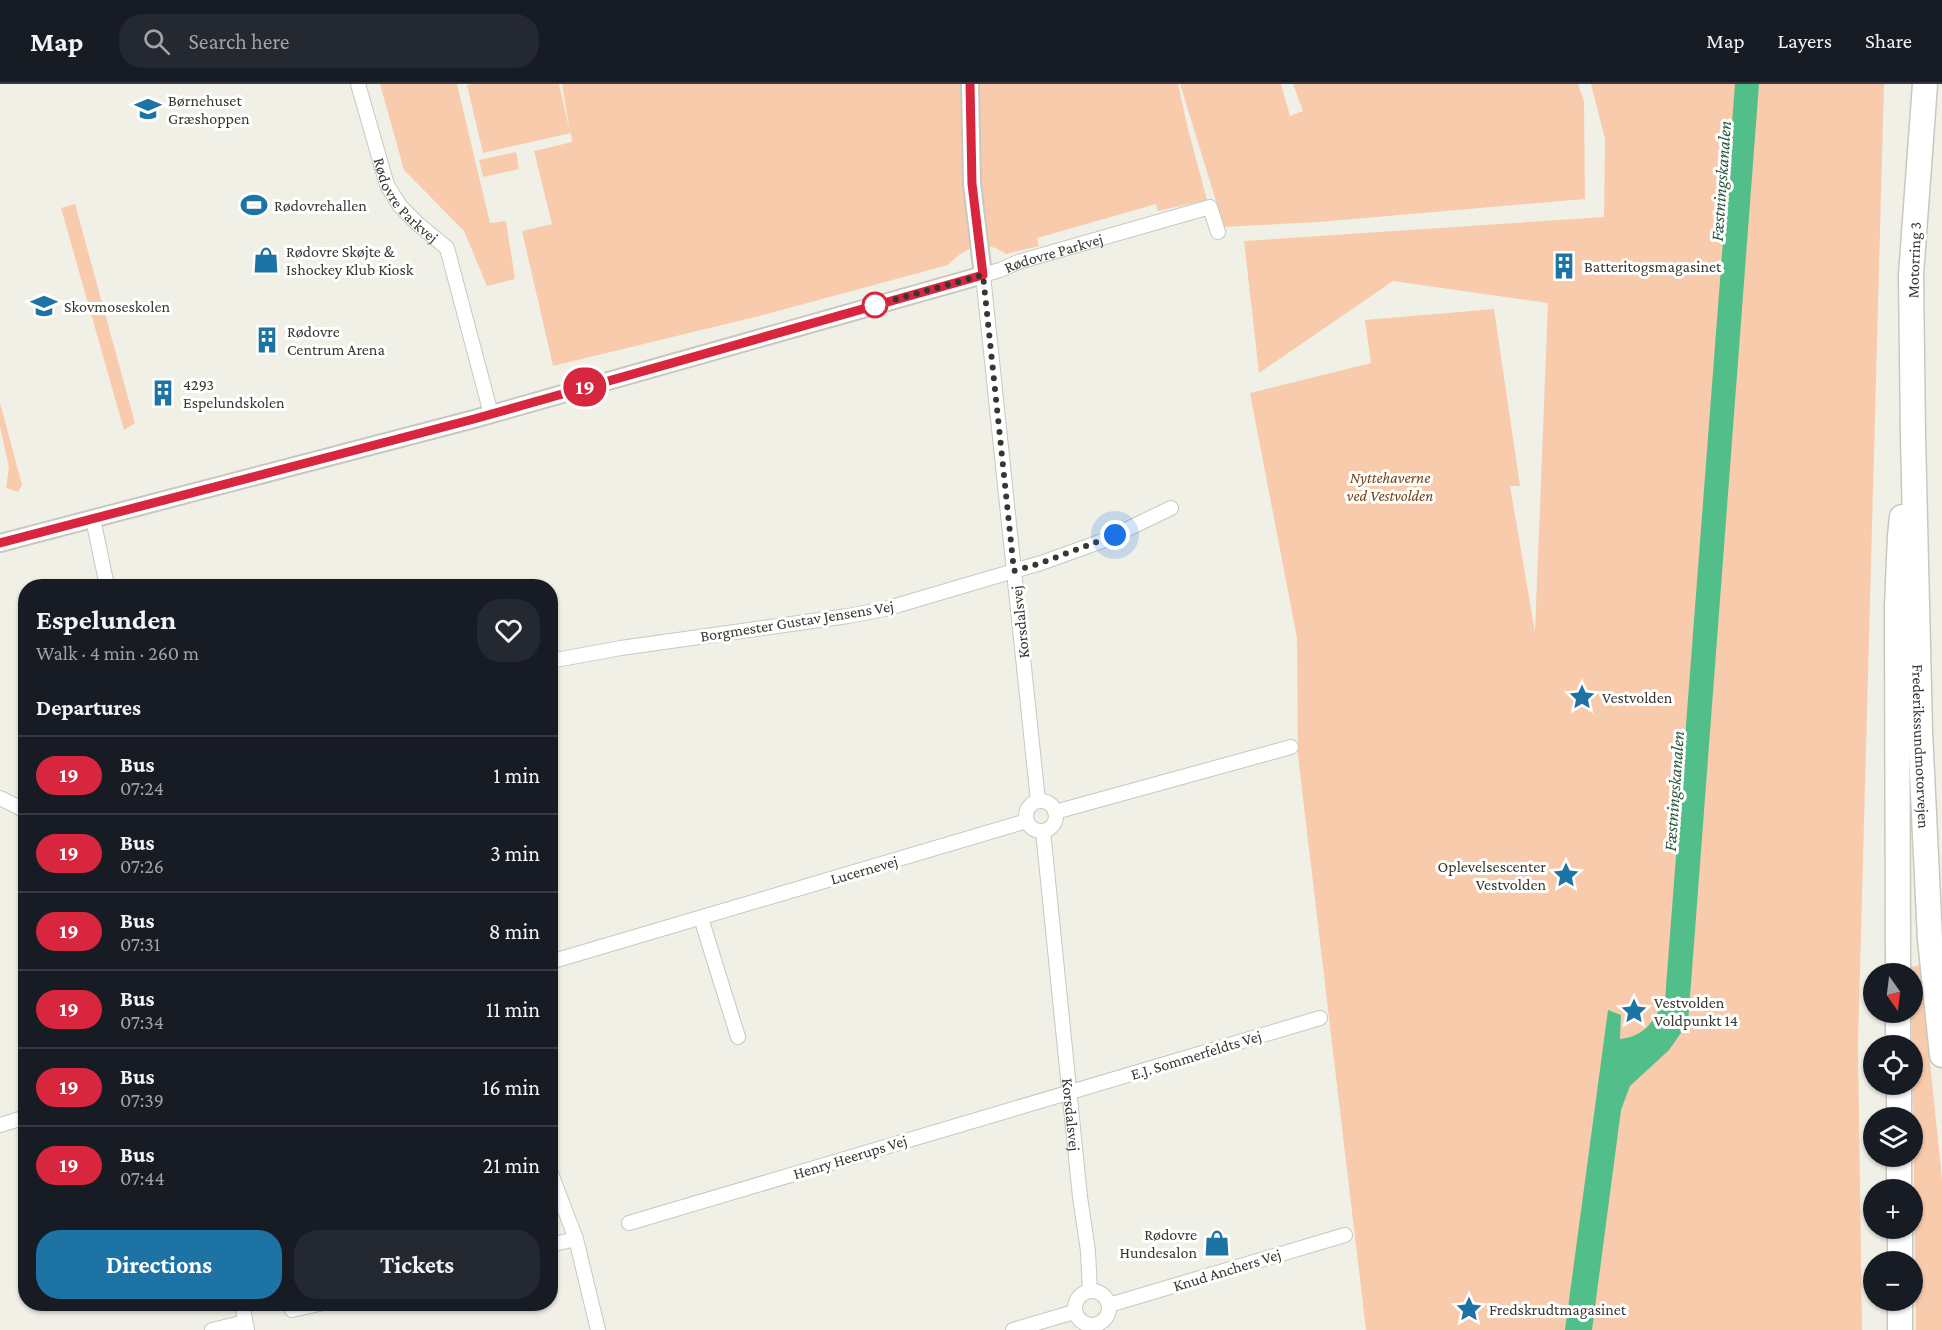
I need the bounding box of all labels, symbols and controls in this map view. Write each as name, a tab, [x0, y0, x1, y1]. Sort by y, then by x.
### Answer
search box	[119, 14, 539, 68]
icon: search	[140, 25, 173, 58]
text: Map	[30, 26, 83, 57]
text: Search here	[188, 29, 289, 54]
text: Map	[1706, 29, 1745, 53]
text: Layers	[1778, 29, 1832, 53]
text: Share	[1865, 29, 1912, 53]
place label: Børnehuset Græshoppen	[168, 92, 250, 128]
school or university icon: Børnehuset Græshoppen	[133, 94, 163, 124]
water label: Fæstningskanalen	[1707, 120, 1735, 242]
street label: Rødovre Parkvej	[371, 156, 442, 247]
sports icon: Rødovrehallen	[239, 190, 269, 220]
place label: Rødovrehallen	[274, 197, 367, 214]
street label: Motorring 3	[1904, 221, 1925, 299]
street label: Rødovre Parkvej	[1001, 230, 1105, 276]
place label: Rødovre Skøjte & Ishockey Klub Kiosk	[286, 243, 414, 279]
shop icon: Rødovre Skøjte & Ishockey Klub Kiosk	[251, 245, 281, 275]
building icon: Batteritogsmagasinet	[1549, 251, 1579, 281]
place label: Batteritogsmagasinet	[1584, 258, 1722, 276]
school or university icon: Skovmoseskolen	[29, 291, 59, 321]
unlabelled marker	[862, 292, 888, 318]
place label: Skovmoseskolen	[64, 298, 170, 315]
place label: Rødovre Centrum Arena	[287, 323, 385, 358]
building icon: Rødovre Centrum Arena	[252, 325, 282, 355]
line badge: 19	[558, 368, 612, 406]
text: 19	[575, 375, 595, 399]
place label: 4293 Espelundskolen	[183, 376, 285, 412]
building icon: 4293 Espelundskolen	[148, 378, 178, 408]
park label: Nyttehaverne ved Vestvolden	[1347, 469, 1433, 504]
your location	[1100, 520, 1130, 550]
street label: Korsdalsvej	[1008, 585, 1033, 659]
street label: Borgmester Gustav Jensens Vej	[699, 597, 895, 646]
button: heart	[477, 599, 540, 662]
text: Espelunden	[36, 604, 176, 635]
text: Walk · 4 min · 260 m	[36, 642, 199, 664]
street label: Frederikssundmotorvejen	[1910, 664, 1933, 829]
place icon: Vestvolden	[1567, 682, 1597, 712]
place label: Vestvolden	[1602, 689, 1673, 706]
text: Departures	[36, 695, 141, 720]
water label: Fæstningskanalen	[1660, 730, 1688, 852]
text: Bus	[120, 752, 154, 777]
text: 19	[59, 763, 79, 787]
text: 1 min	[493, 763, 540, 788]
text: 07:24	[120, 777, 164, 799]
text: Bus	[120, 830, 154, 855]
text: 19	[59, 841, 79, 865]
text: 3 min	[490, 841, 540, 866]
street label: Lucernevej	[828, 852, 900, 889]
text: 07:26	[120, 855, 164, 877]
place label: Oplevelsescenter Vestvolden	[1438, 858, 1546, 893]
place icon: Oplevelsescenter Vestvolden	[1551, 860, 1581, 890]
text: Bus	[120, 908, 154, 933]
text: 19	[59, 919, 79, 943]
text: 8 min	[489, 919, 540, 944]
text: 07:31	[120, 933, 160, 955]
north arrow	[1863, 963, 1923, 1023]
map controls	[1863, 963, 1923, 1311]
text: Bus	[120, 986, 154, 1011]
place label: Vestvolden Voldpunkt 14	[1654, 994, 1738, 1030]
place icon: Vestvolden Voldpunkt 14	[1619, 996, 1649, 1026]
text: 19	[59, 997, 79, 1021]
text: 11 min	[486, 997, 540, 1022]
text: 07:34	[120, 1011, 164, 1033]
street label: E.J. Sommerfeldts Vej	[1129, 1027, 1264, 1084]
button: locate	[1863, 1035, 1923, 1095]
text: Bus	[120, 1064, 154, 1089]
text: 19	[59, 1075, 79, 1099]
text: 16 min	[482, 1075, 540, 1100]
street label: Korsdalsvej	[1060, 1077, 1084, 1152]
text: 07:39	[120, 1089, 164, 1111]
button: layers	[1863, 1107, 1923, 1167]
street label: Henry Heerups Vej	[791, 1132, 909, 1183]
text: Bus	[120, 1142, 154, 1167]
text: 19	[59, 1153, 79, 1177]
text: 21 min	[483, 1153, 540, 1178]
text: 07:44	[120, 1167, 165, 1189]
button: +	[1863, 1179, 1923, 1239]
place label: Rødovre Hundesalon	[1120, 1226, 1197, 1261]
shop icon: Rødovre Hundesalon	[1202, 1228, 1232, 1258]
button: Directions	[36, 1230, 282, 1299]
button: Tickets	[294, 1230, 540, 1299]
street label: Knud Anchers Vej	[1171, 1246, 1283, 1295]
button: −	[1863, 1251, 1923, 1311]
place icon: Fredskrudtmagasinet	[1454, 1294, 1484, 1324]
place label: Fredskrudtmagasinet	[1489, 1301, 1627, 1319]

